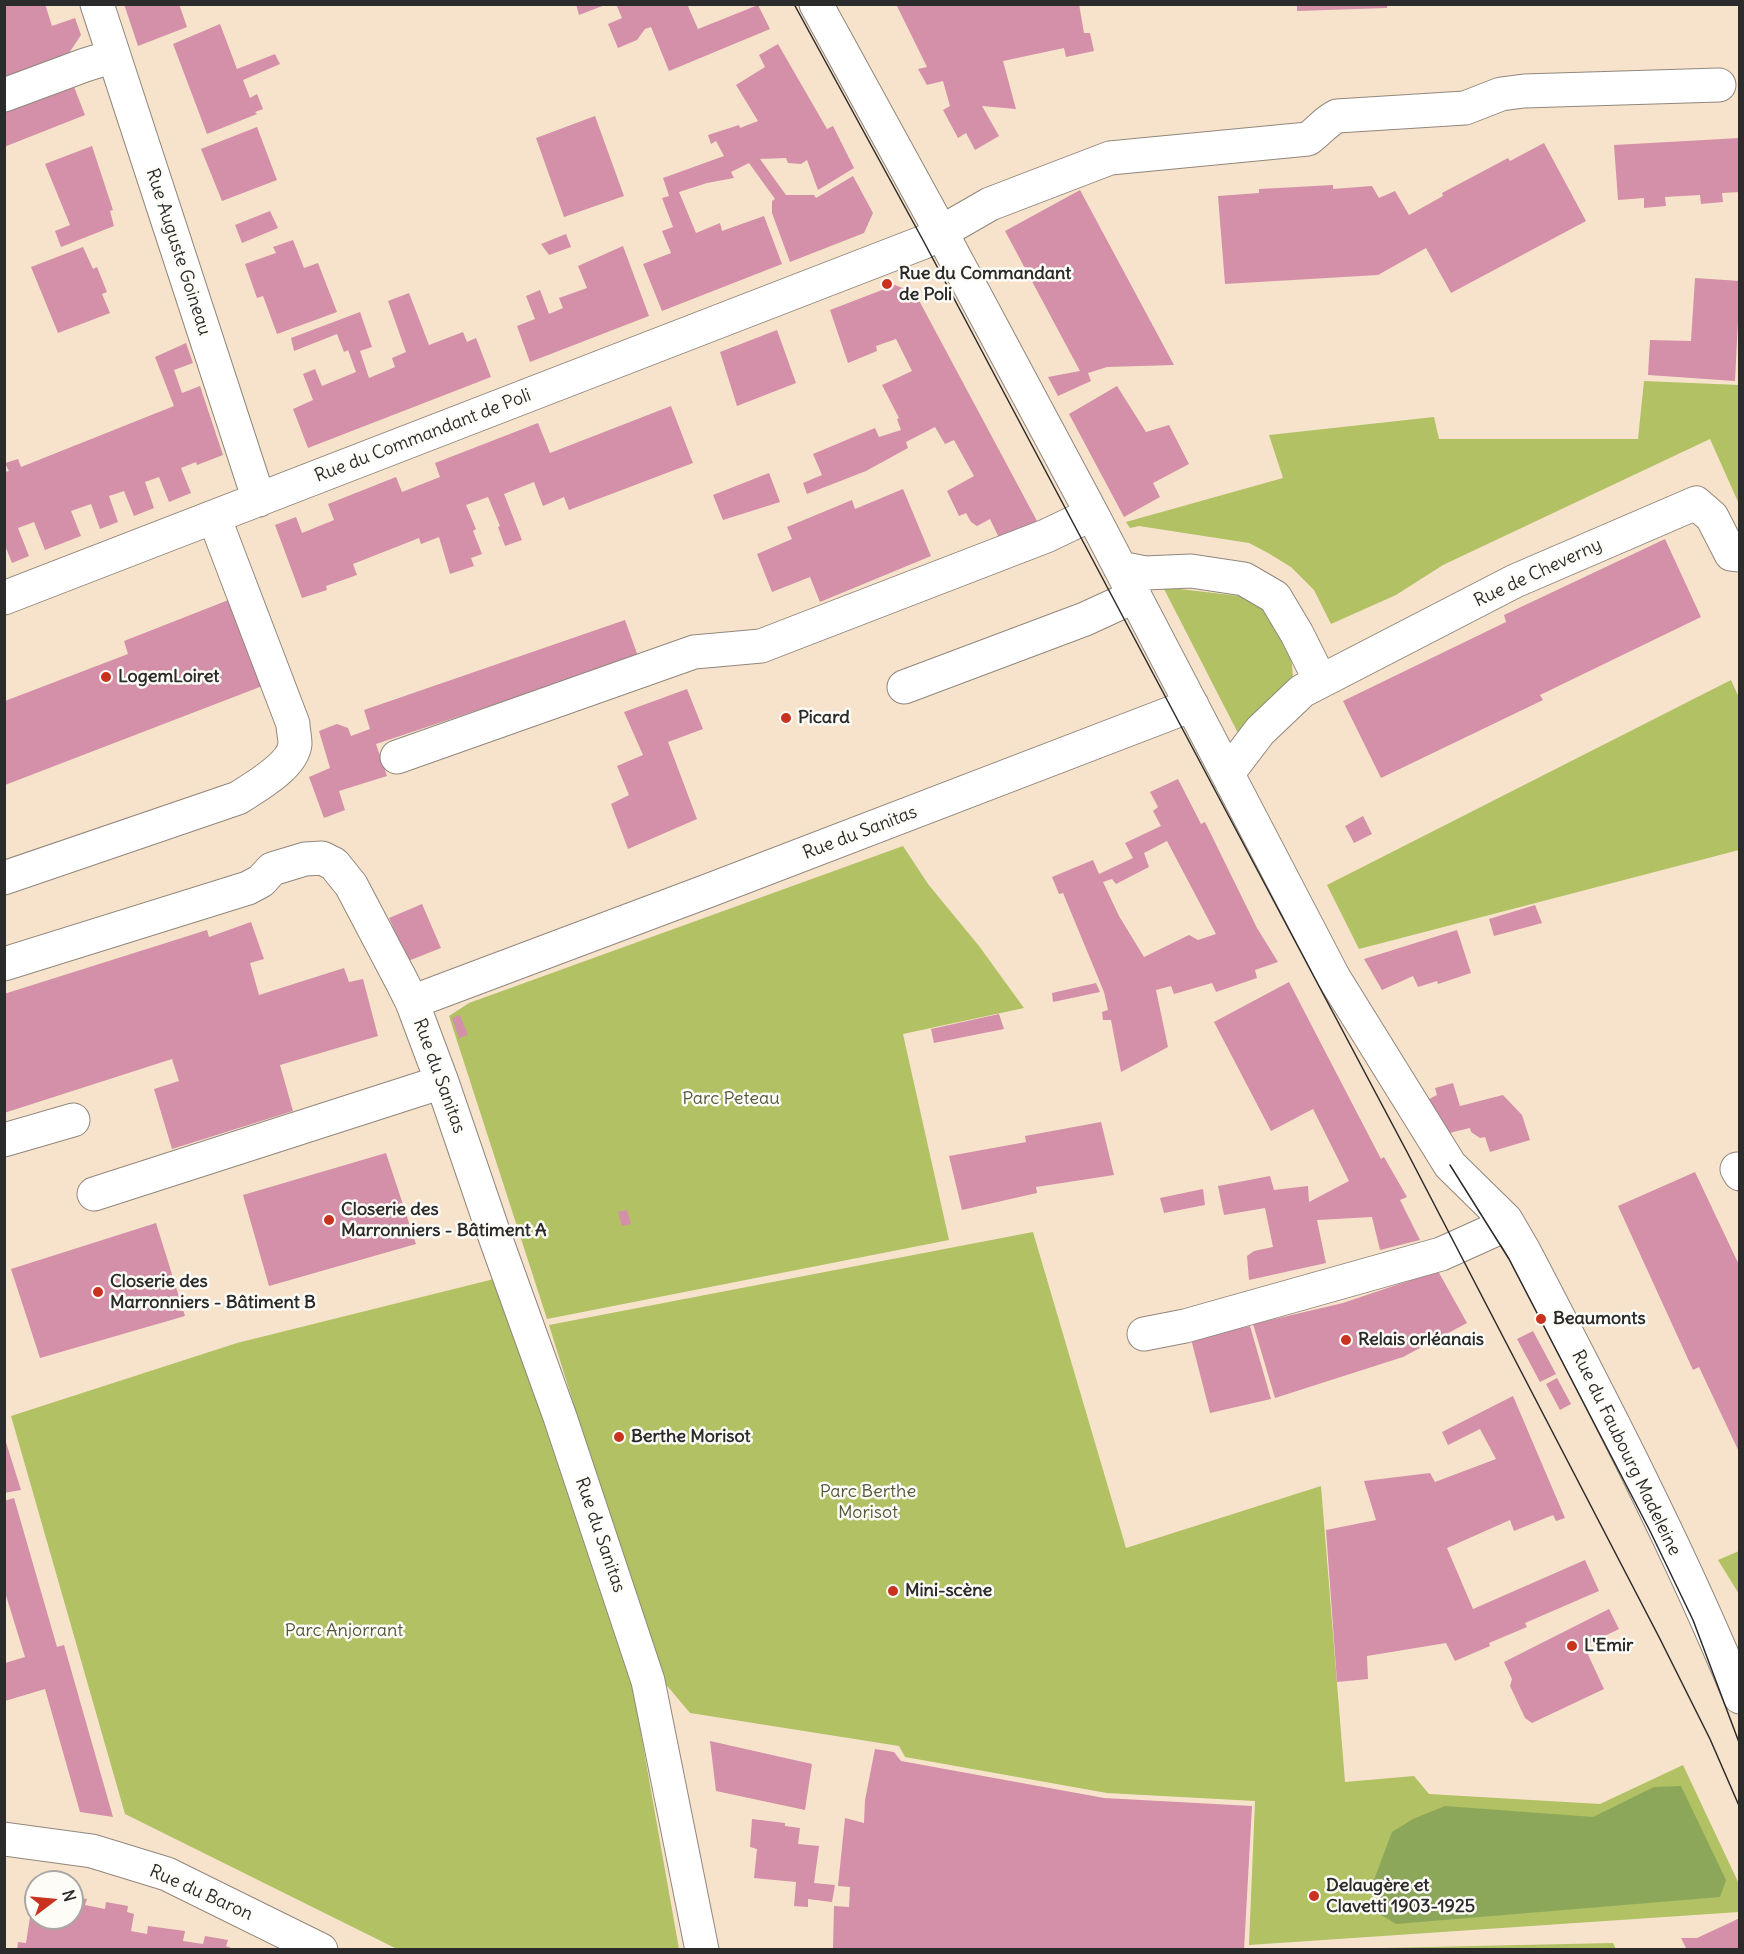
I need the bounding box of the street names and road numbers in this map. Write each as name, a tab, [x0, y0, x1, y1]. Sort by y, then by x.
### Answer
street label: Rue Auguste Goineau	[141, 166, 215, 338]
street label: Rue du Commandant de Poli	[312, 385, 534, 487]
street label: Rue de Cheverny	[1471, 534, 1605, 612]
street label: Rue du Sanitas	[800, 801, 920, 865]
street label: Rue du Sanitas	[408, 1016, 470, 1136]
street label: Rue du Faubourg Madeleine	[1567, 1347, 1685, 1559]
street label: Rue du Sanitas	[570, 1475, 630, 1595]
street label: Rue du Baron	[146, 1861, 256, 1925]

